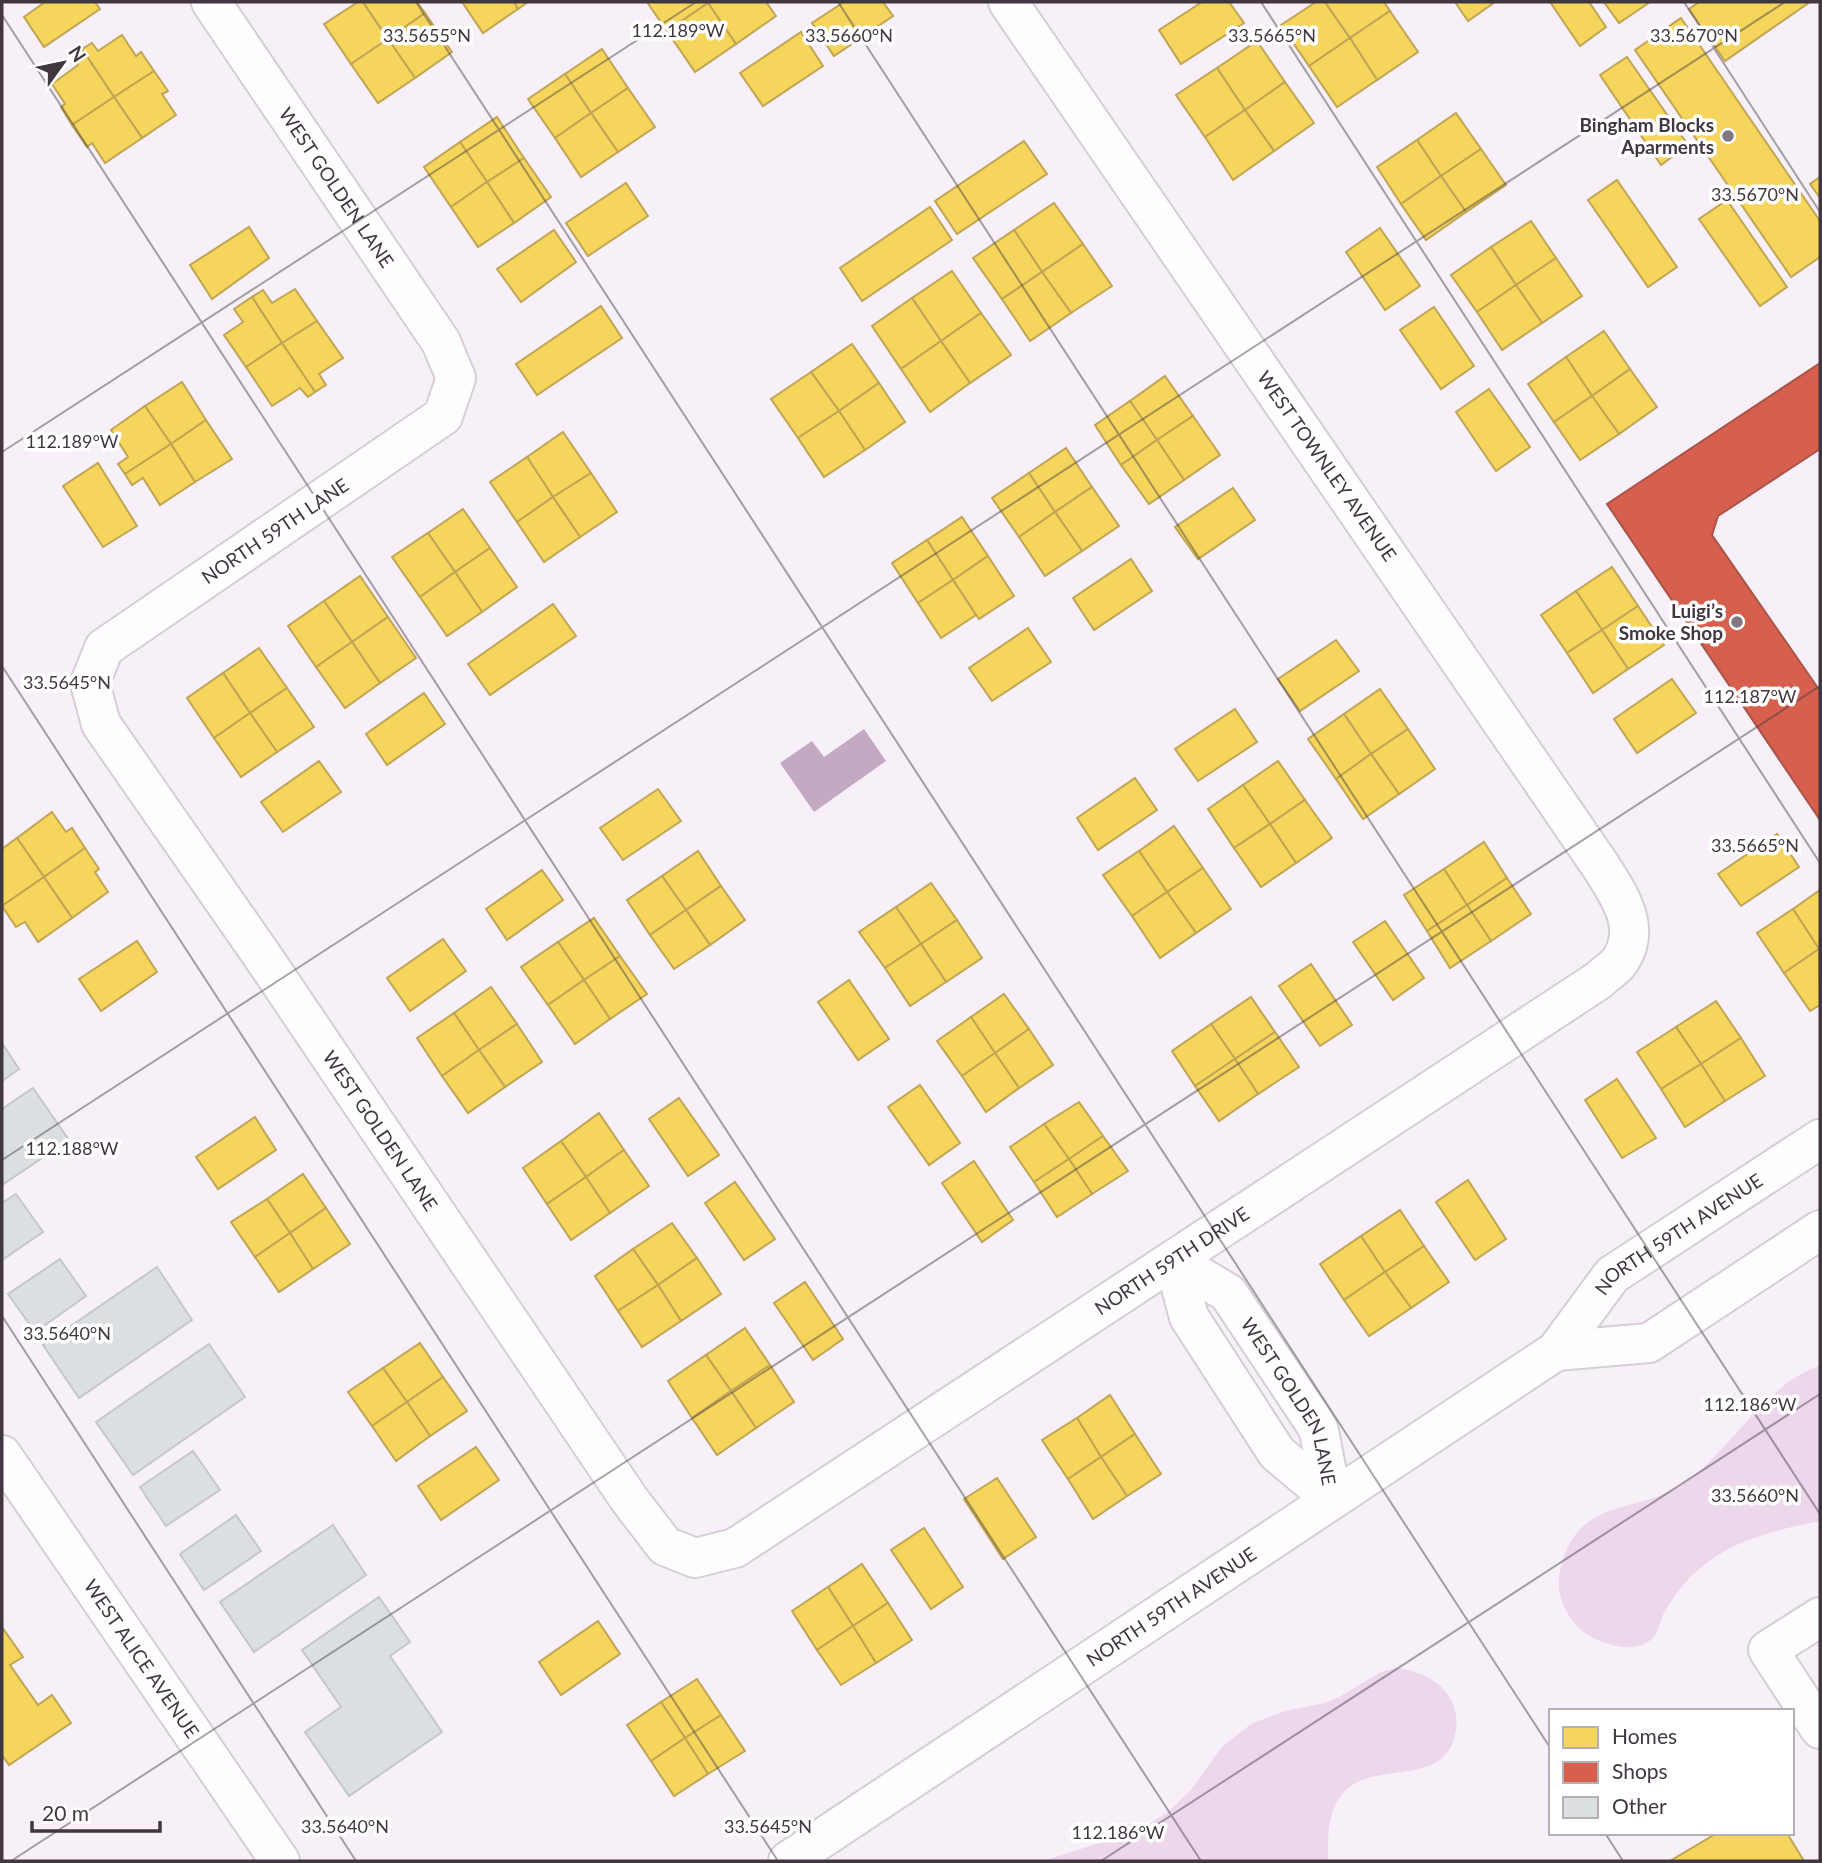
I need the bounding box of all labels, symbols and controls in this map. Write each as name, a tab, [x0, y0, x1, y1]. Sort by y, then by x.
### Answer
text: 112.189°W	[632, 19, 725, 41]
text: 33.5655°N	[383, 24, 471, 46]
text: 33.5660°N	[805, 24, 893, 46]
text: 33.5665°N	[1228, 24, 1316, 46]
text: 33.5670°N	[1650, 24, 1738, 46]
north arrow	[28, 28, 98, 98]
text: N	[64, 41, 91, 66]
street label: WEST GOLDEN LANE	[275, 103, 399, 272]
place label: Bingham Blocks Aparments	[1580, 113, 1714, 158]
marker: Bingham Blocks Aparments	[1720, 128, 1736, 144]
text: 33.5670°N	[1711, 183, 1799, 205]
street label: WEST TOWNLEY AVENUE	[1253, 366, 1402, 565]
text: 112.189°W	[26, 430, 119, 452]
street label: NORTH 59TH LANE	[197, 473, 353, 588]
place label: Luigi’s Smoke Shop	[1619, 599, 1723, 644]
marker: Luigi’s Smoke Shop	[1729, 614, 1745, 630]
text: 33.5645°N	[23, 671, 111, 693]
text: 112.187°W	[1704, 685, 1797, 707]
text: 33.5665°N	[1711, 834, 1799, 856]
street label: WEST GOLDEN LANE	[318, 1046, 443, 1215]
text: 112.188°W	[26, 1137, 119, 1159]
street label: NORTH 59TH AVENUE	[1589, 1168, 1766, 1299]
street label: NORTH 59TH DRIVE	[1090, 1201, 1253, 1319]
street label: WEST GOLDEN LANE	[1237, 1313, 1341, 1487]
text: 33.5640°N	[23, 1322, 111, 1344]
text: 112.186°W	[1704, 1393, 1797, 1415]
text: 33.5660°N	[1711, 1484, 1799, 1506]
street label: NORTH 59TH AVENUE	[1082, 1541, 1260, 1671]
street label: WEST ALICE AVENUE	[80, 1575, 204, 1742]
legend	[1549, 1709, 1794, 1835]
text: Homes	[1612, 1723, 1677, 1748]
text: Shops	[1612, 1758, 1668, 1783]
scale bar	[32, 1790, 159, 1834]
text: Other	[1612, 1793, 1667, 1818]
text: 20 m	[42, 1800, 89, 1825]
text: 33.5640°N	[301, 1815, 389, 1837]
text: 33.5645°N	[724, 1815, 812, 1837]
text: 112.186°W	[1072, 1821, 1165, 1843]

